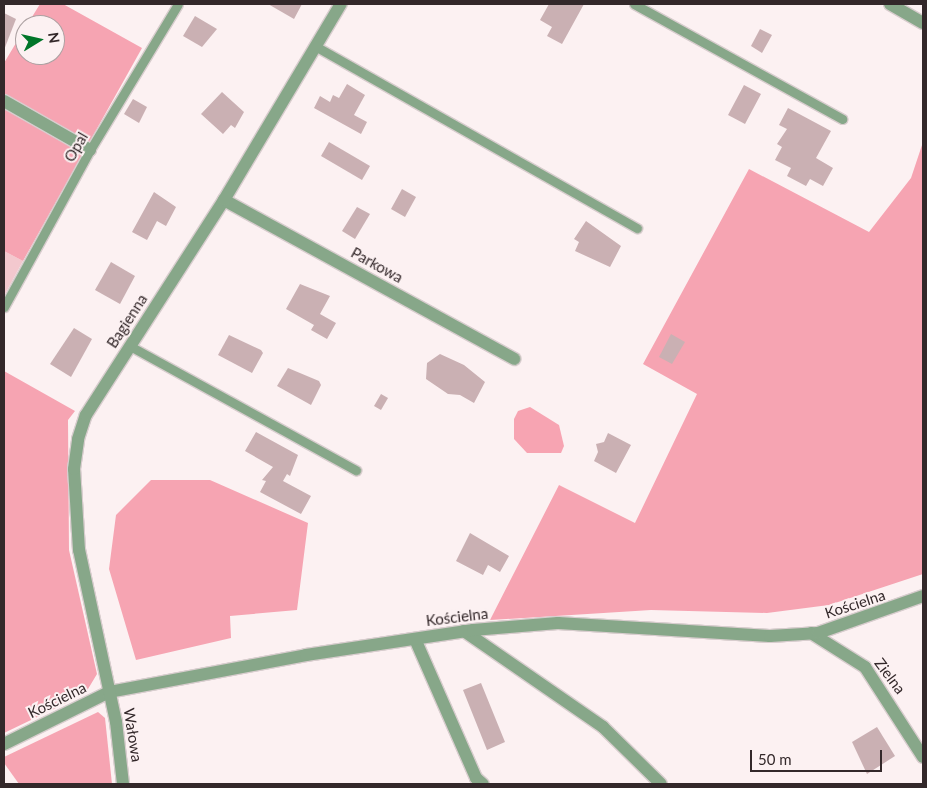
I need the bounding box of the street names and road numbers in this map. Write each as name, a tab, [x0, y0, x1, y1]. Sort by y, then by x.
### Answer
street label: Opal	[60, 129, 92, 165]
street label: Parkowa	[348, 243, 406, 287]
street label: Bagienna	[103, 291, 151, 351]
street label: Kościelna	[823, 586, 887, 622]
street label: Kościelna	[425, 604, 489, 630]
street label: Zielna	[871, 655, 909, 697]
street label: Kościelna	[25, 678, 89, 722]
street label: Wałowa	[120, 707, 146, 763]

